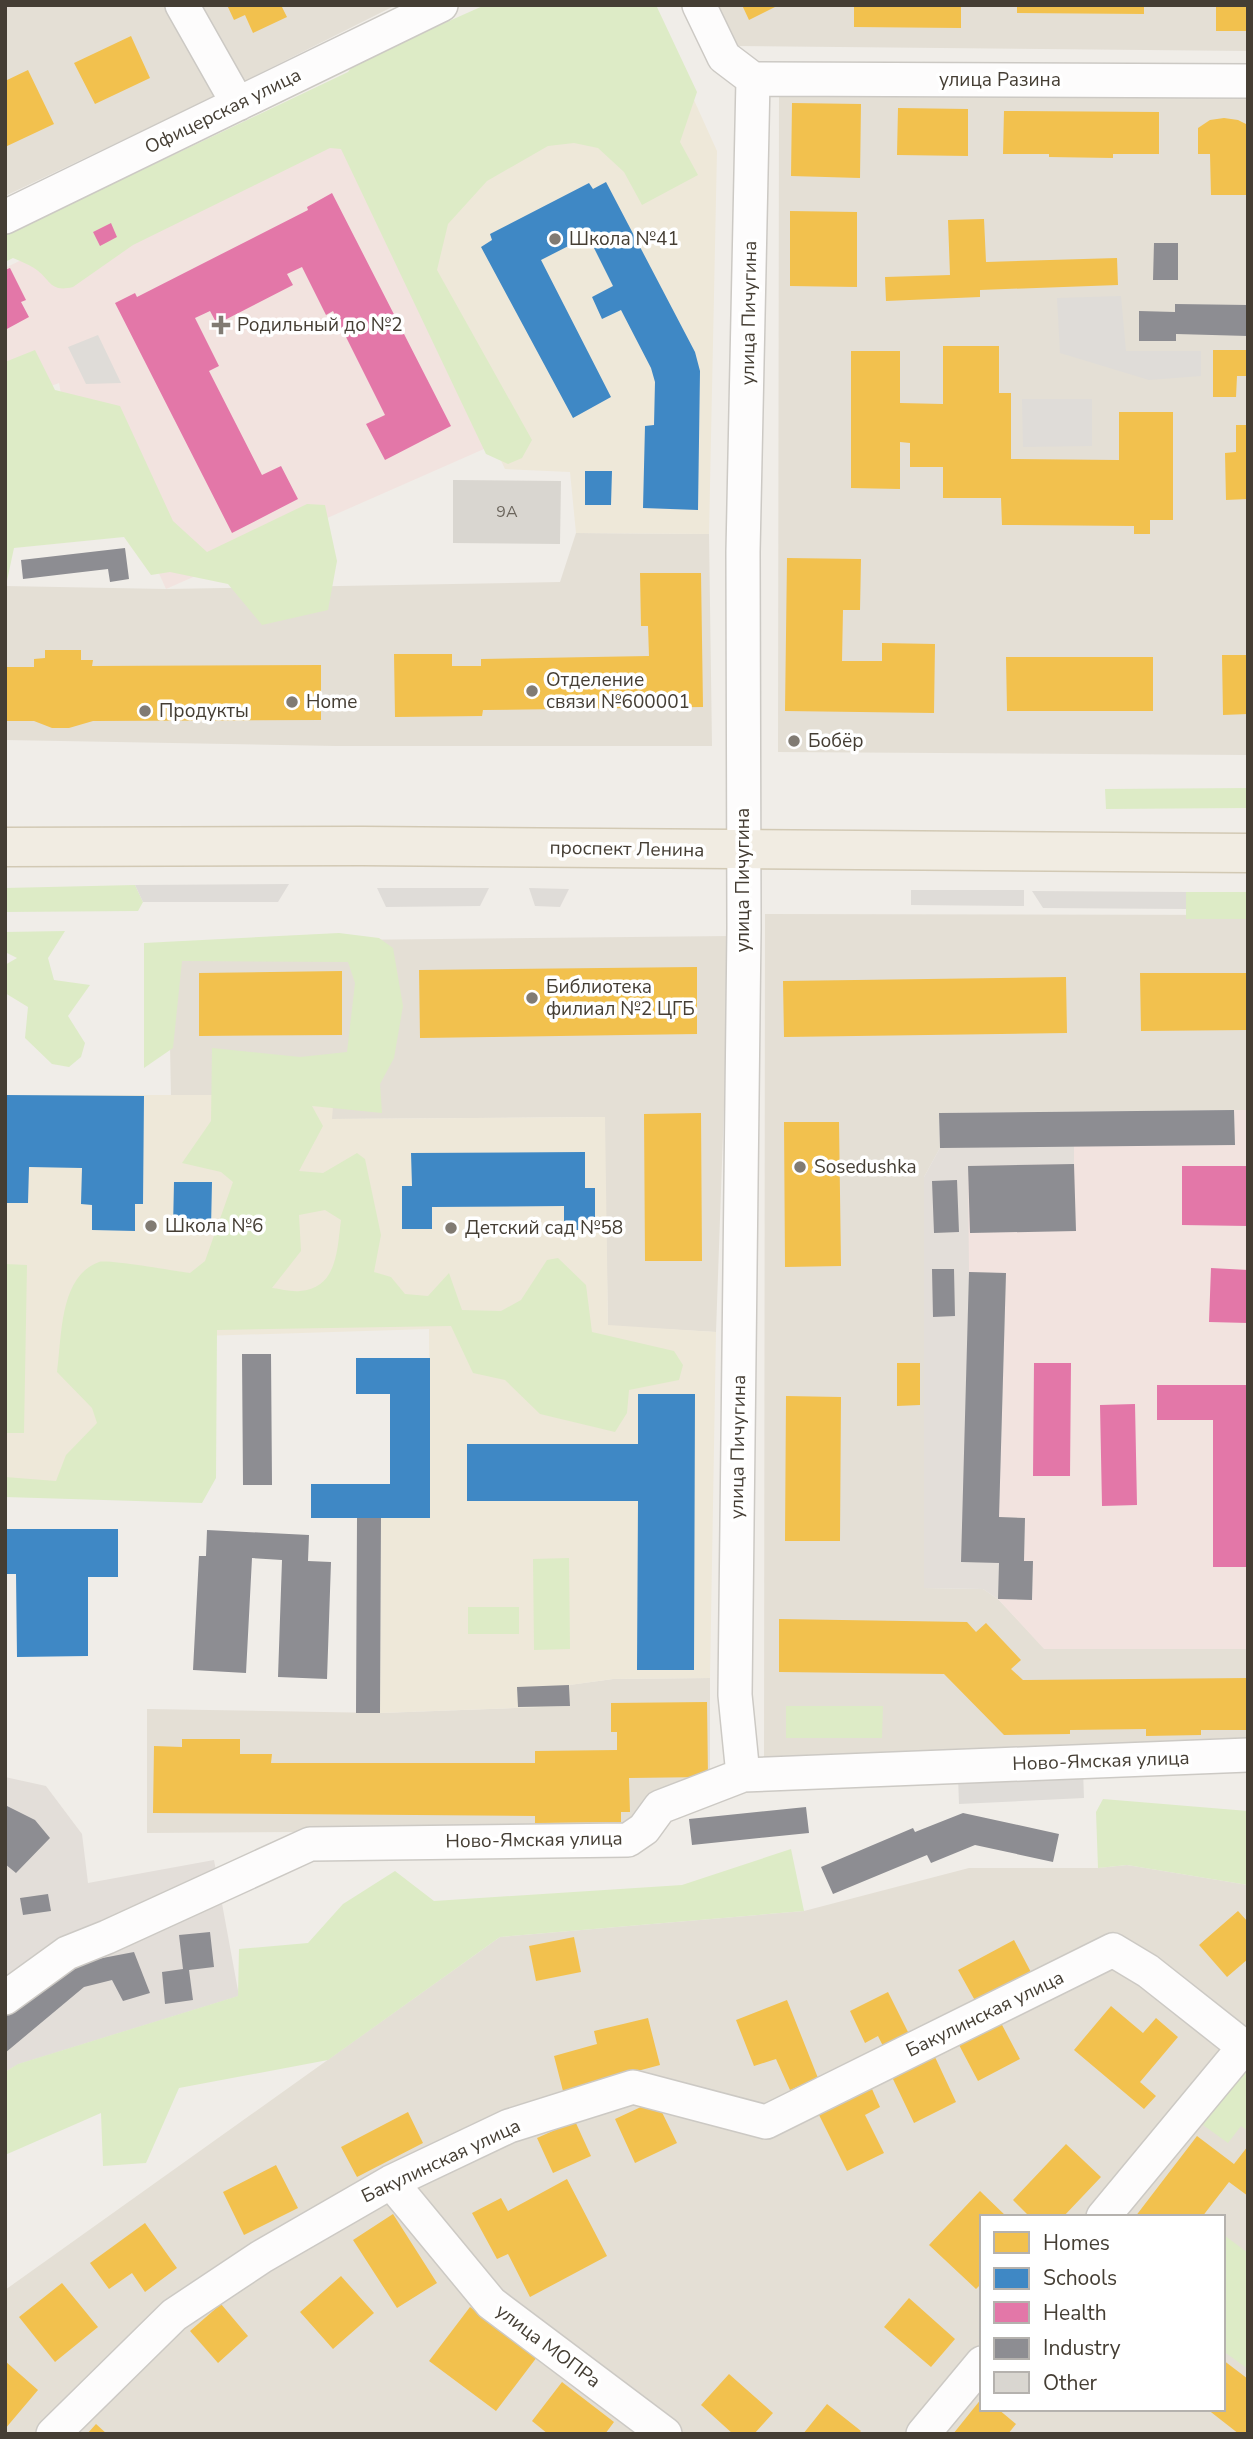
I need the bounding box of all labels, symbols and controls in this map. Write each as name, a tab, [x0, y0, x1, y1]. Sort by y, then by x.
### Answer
street label: Офицерская улица	[140, 62, 306, 160]
street label: улица Разина	[939, 67, 1061, 93]
place label: Школа №41	[569, 226, 679, 252]
marker: Школа №41	[547, 231, 563, 247]
street label: улица Пичугина	[735, 241, 763, 385]
place label: Родильный до №2	[237, 312, 403, 338]
marker: Родильный до №2	[211, 315, 231, 335]
house number: 9А	[496, 501, 518, 523]
place label: Отделение связи №600001	[546, 667, 690, 715]
marker: Отделение связи №600001	[524, 683, 540, 699]
place label: Home	[306, 689, 357, 715]
marker: Home	[284, 694, 300, 710]
place label: Продукты	[159, 698, 249, 724]
marker: Продукты	[137, 703, 153, 719]
place label: Бобёр	[808, 728, 864, 754]
marker: Бобёр	[786, 733, 802, 749]
street label: улица Пичугина	[730, 808, 756, 952]
street label: проспект Ленина	[549, 835, 705, 863]
place label: Библиотека филиал №2 ЦГБ	[546, 974, 695, 1022]
marker: Библиотека филиал №2 ЦГБ	[524, 990, 540, 1006]
place label: Sosedushka	[814, 1154, 917, 1180]
marker: Sosedushka	[792, 1159, 808, 1175]
place label: Школа №6	[165, 1213, 264, 1239]
place label: Детский сад №58	[465, 1215, 623, 1241]
marker: Школа №6	[143, 1218, 159, 1234]
marker: Детский сад №58	[443, 1220, 459, 1236]
street label: улица Пичугина	[724, 1375, 752, 1519]
street label: Ново-Ямская улица	[1012, 1745, 1190, 1777]
street label: Ново-Ямская улица	[445, 1825, 623, 1855]
street label: Бакулинская улица	[902, 1964, 1068, 2064]
street label: Бакулинская улица	[357, 2113, 525, 2209]
legend	[980, 2215, 1225, 2411]
text: Homes	[1043, 2229, 1110, 2257]
text: Schools	[1043, 2264, 1117, 2292]
street label: улица МОПРа	[490, 2298, 606, 2394]
text: Health	[1043, 2299, 1107, 2327]
text: Industry	[1043, 2334, 1121, 2362]
text: Other	[1043, 2369, 1098, 2397]

